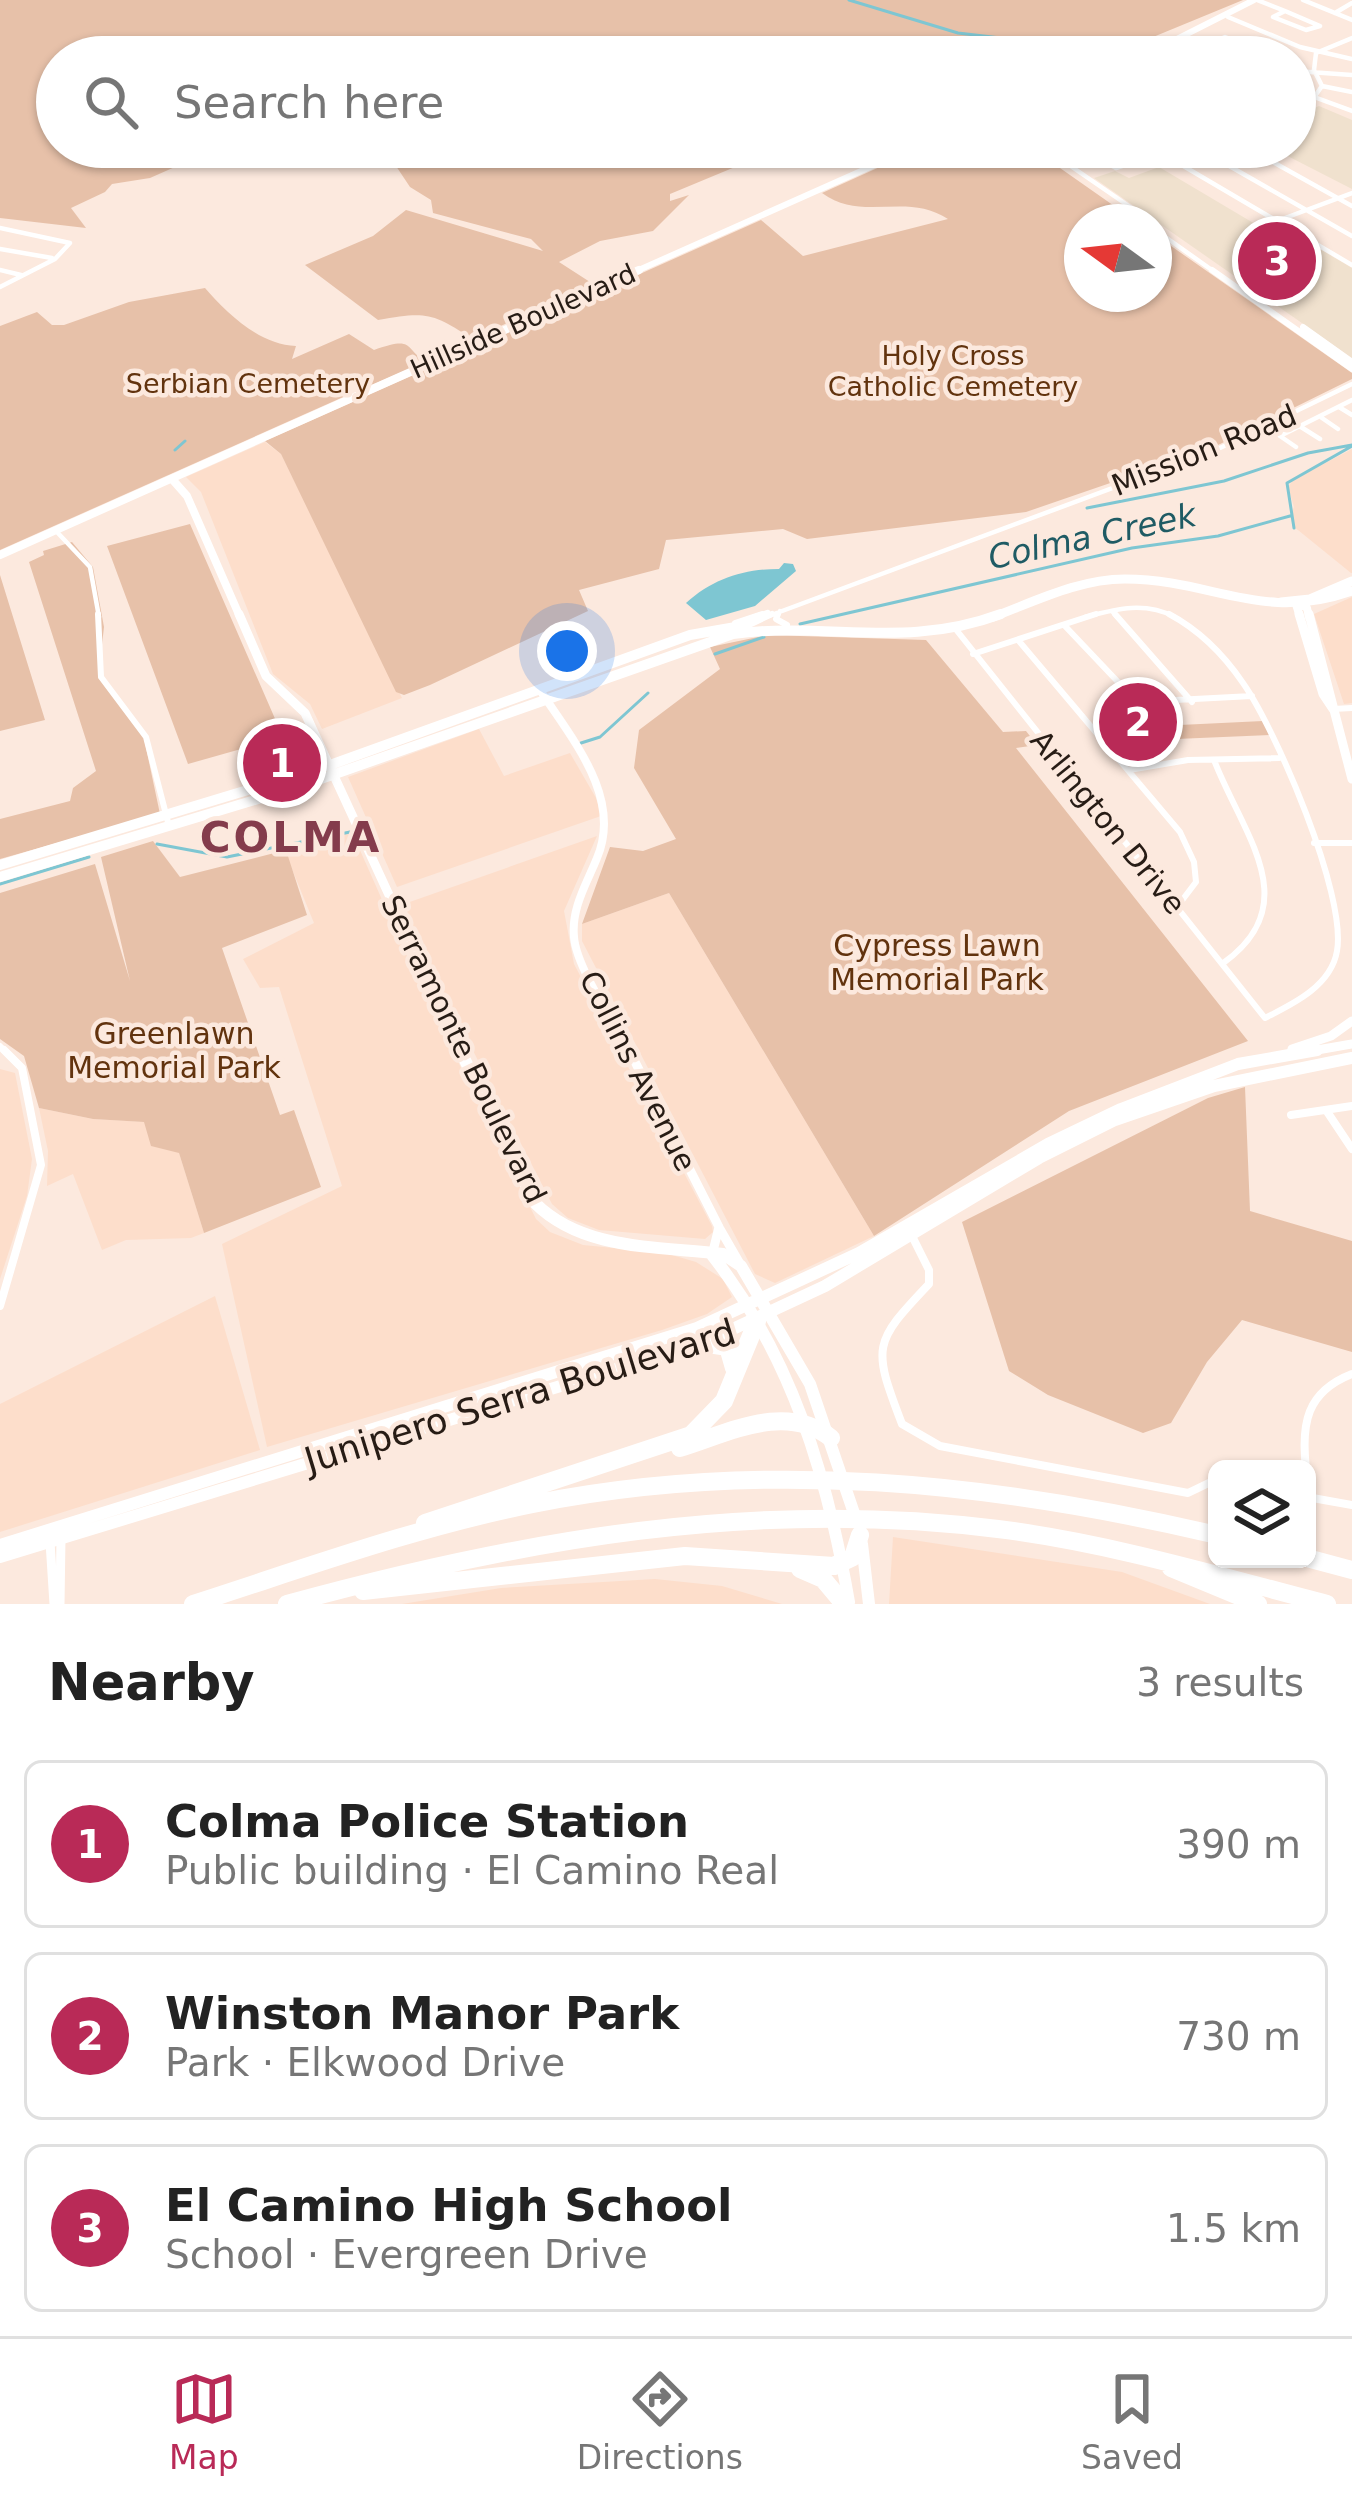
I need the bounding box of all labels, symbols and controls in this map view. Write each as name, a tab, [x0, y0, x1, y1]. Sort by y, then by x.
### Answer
search box	[36, 36, 1316, 168]
icon: search	[78, 69, 144, 135]
text: Search here	[174, 76, 444, 129]
north arrow	[1064, 204, 1172, 312]
pin: 3	[1238, 216, 1316, 306]
street label: Hillside Boulevard	[406, 257, 640, 385]
park label: Holy Cross Catholic Cemetery	[828, 340, 1078, 402]
park label: Serbian Cemetery	[126, 368, 370, 399]
street label: Mission Road	[1107, 397, 1301, 503]
water label: Colma Creek	[984, 495, 1201, 577]
your location	[537, 621, 597, 681]
pin: 2	[1099, 677, 1177, 767]
pin: 1	[243, 718, 321, 808]
street label: Arlington Drive	[1023, 723, 1193, 921]
district label: COLMA	[200, 813, 382, 862]
street label: Serramonte Boulevard	[374, 889, 554, 1209]
park label: Cypress Lawn Memorial Park	[830, 928, 1044, 997]
street label: Collins Avenue	[572, 965, 704, 1177]
park label: Greenlawn Memorial Park	[67, 1016, 281, 1085]
street label: Junipero Serra Boulevard	[298, 1311, 740, 1482]
map controls	[1208, 1460, 1316, 1568]
button: layers	[1208, 1460, 1316, 1568]
text: Nearby	[48, 1653, 255, 1712]
text: 3 results	[1136, 1660, 1304, 1705]
text: Colma Police Station	[165, 1795, 689, 1848]
text: 1	[76, 1822, 104, 1867]
text: 390 m	[1176, 1822, 1301, 1867]
text: Public building · El Camino Real	[165, 1848, 779, 1893]
text: Winston Manor Park	[165, 1987, 679, 2040]
text: 2	[76, 2014, 104, 2059]
text: 730 m	[1176, 2014, 1301, 2059]
text: Park · Elkwood Drive	[165, 2040, 565, 2085]
text: El Camino High School	[165, 2179, 733, 2232]
text: 3	[76, 2206, 104, 2251]
text: 1.5 km	[1166, 2206, 1301, 2251]
text: School · Evergreen Drive	[165, 2232, 648, 2277]
tab: Map	[169, 2366, 239, 2477]
tab: Directions	[577, 2366, 743, 2477]
tab: Saved	[1081, 2366, 1183, 2477]

